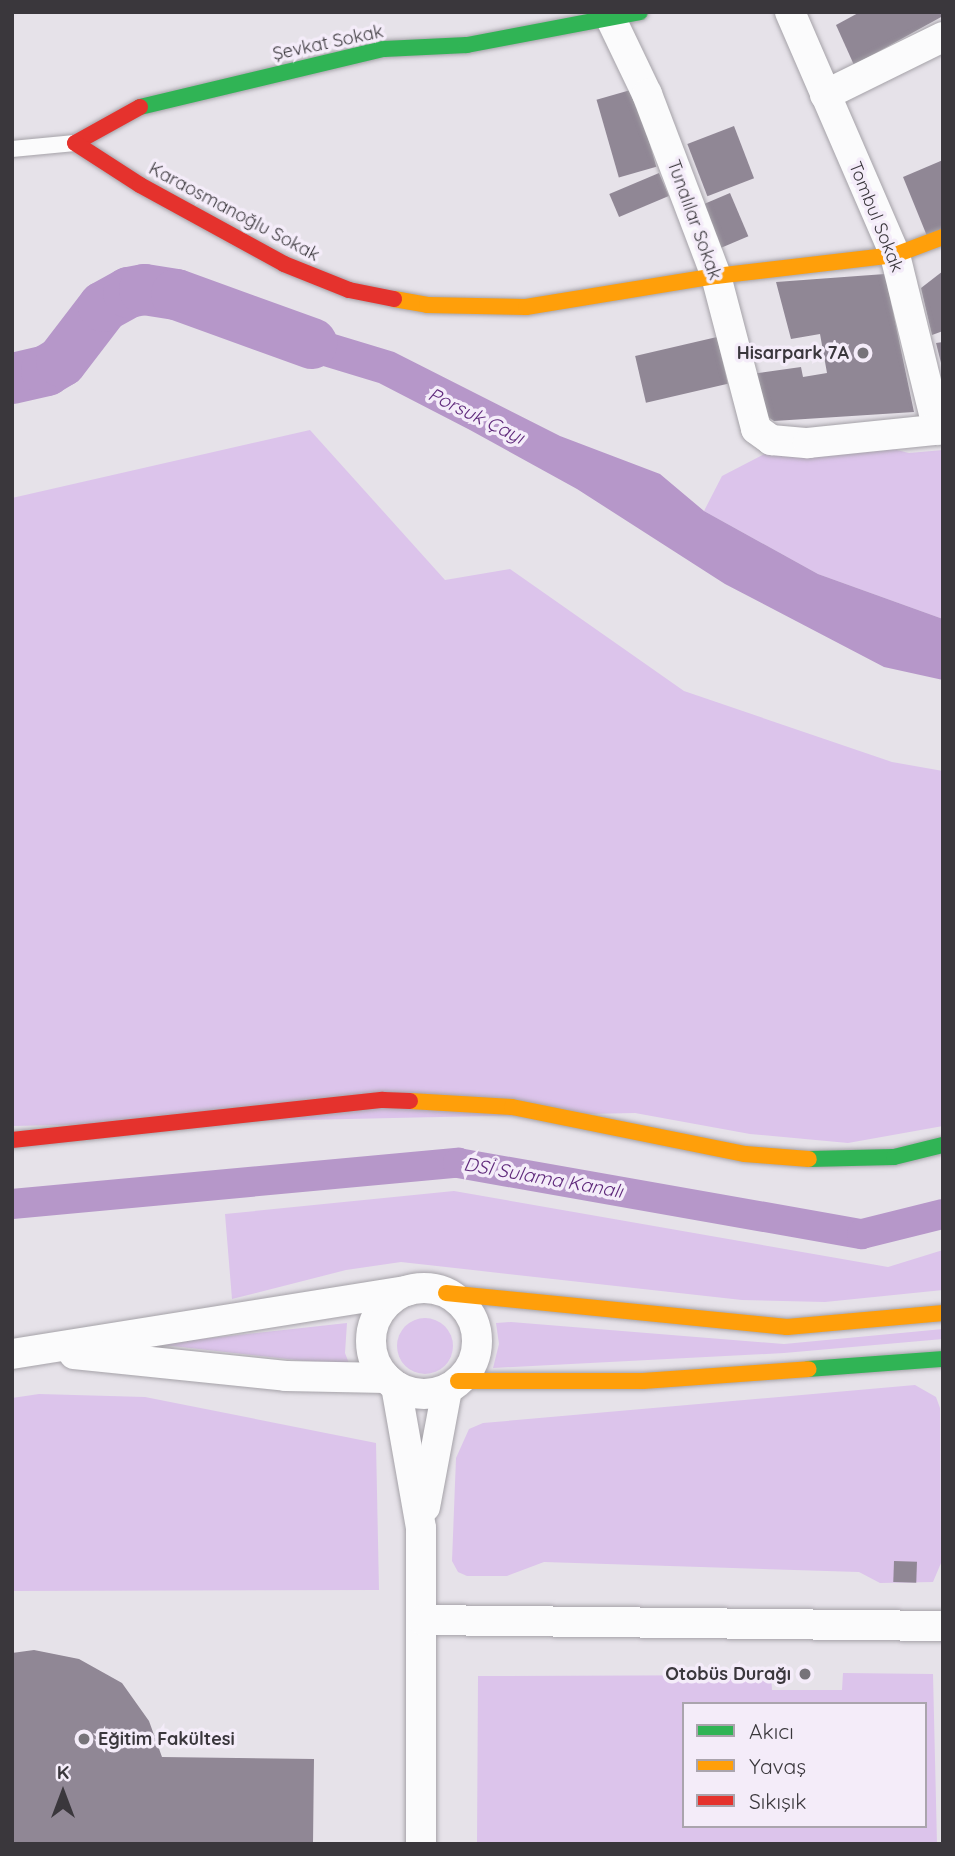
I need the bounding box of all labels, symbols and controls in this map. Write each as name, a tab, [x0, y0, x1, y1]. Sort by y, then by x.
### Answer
street label: Şevkat Sokak	[271, 21, 385, 65]
street label: Tunalılar Sokak	[662, 157, 726, 283]
street label: Karaosmanoğlu Sokak	[145, 158, 323, 266]
street label: Tombul Sokak	[844, 159, 908, 275]
place label: Hisarpark 7A	[737, 342, 849, 364]
marker: Hisarpark 7A	[855, 345, 871, 361]
water label: Porsuk Çayı	[424, 383, 528, 449]
water label: DSİ Sulama Kanalı	[462, 1153, 624, 1203]
place label: Otobüs Durağı	[665, 1663, 791, 1685]
marker: Otobüs Durağı	[797, 1666, 813, 1682]
legend	[682, 1702, 927, 1828]
text: Akıcı	[749, 1718, 794, 1744]
place label: Eğitim Fakültesi	[98, 1728, 235, 1750]
marker: Eğitim Fakültesi	[76, 1731, 92, 1747]
text: Yavaş	[749, 1753, 806, 1779]
north arrow	[28, 1758, 98, 1828]
text: K	[57, 1760, 69, 1784]
text: Sıkışık	[749, 1788, 807, 1814]

